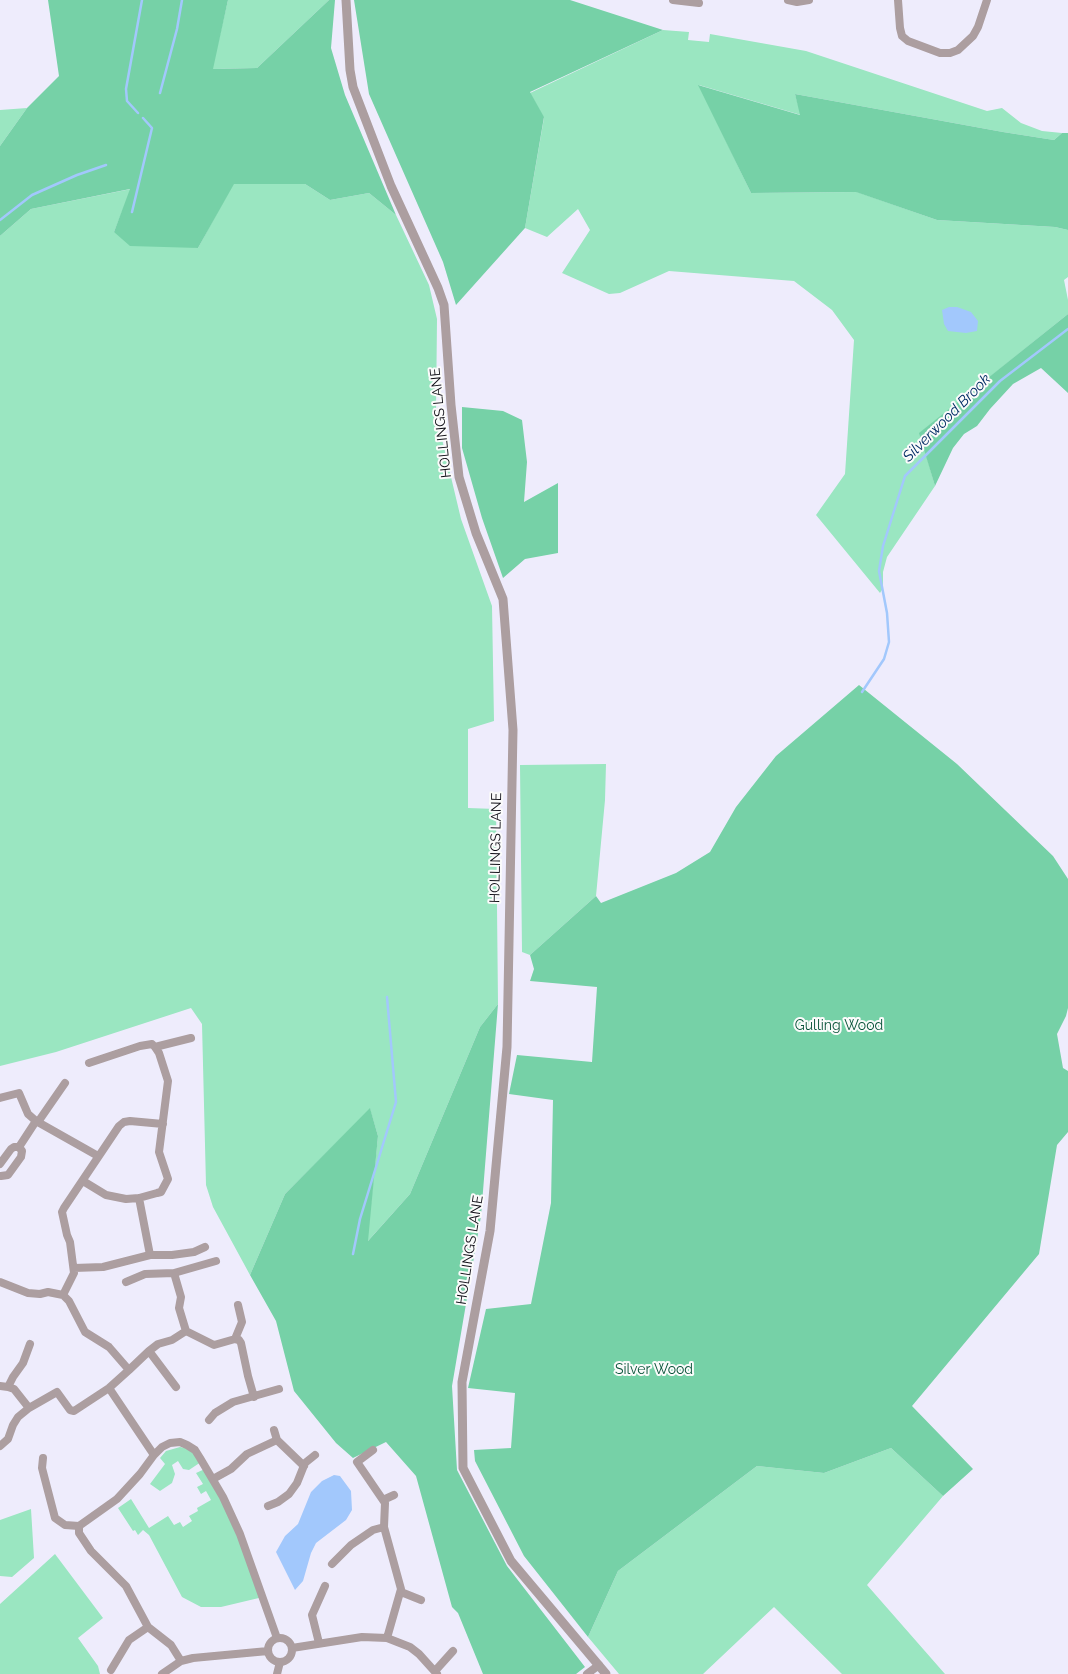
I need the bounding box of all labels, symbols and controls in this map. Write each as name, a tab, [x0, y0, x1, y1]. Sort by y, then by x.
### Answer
street label: HOLLINGS LANE	[427, 367, 455, 479]
water label: Silverwood Brook	[899, 370, 995, 466]
street label: HOLLINGS LANE	[487, 793, 505, 903]
park label: Gulling Wood	[795, 1018, 883, 1034]
street label: HOLLINGS LANE	[453, 1194, 487, 1306]
park label: Silver Wood	[615, 1362, 693, 1378]

